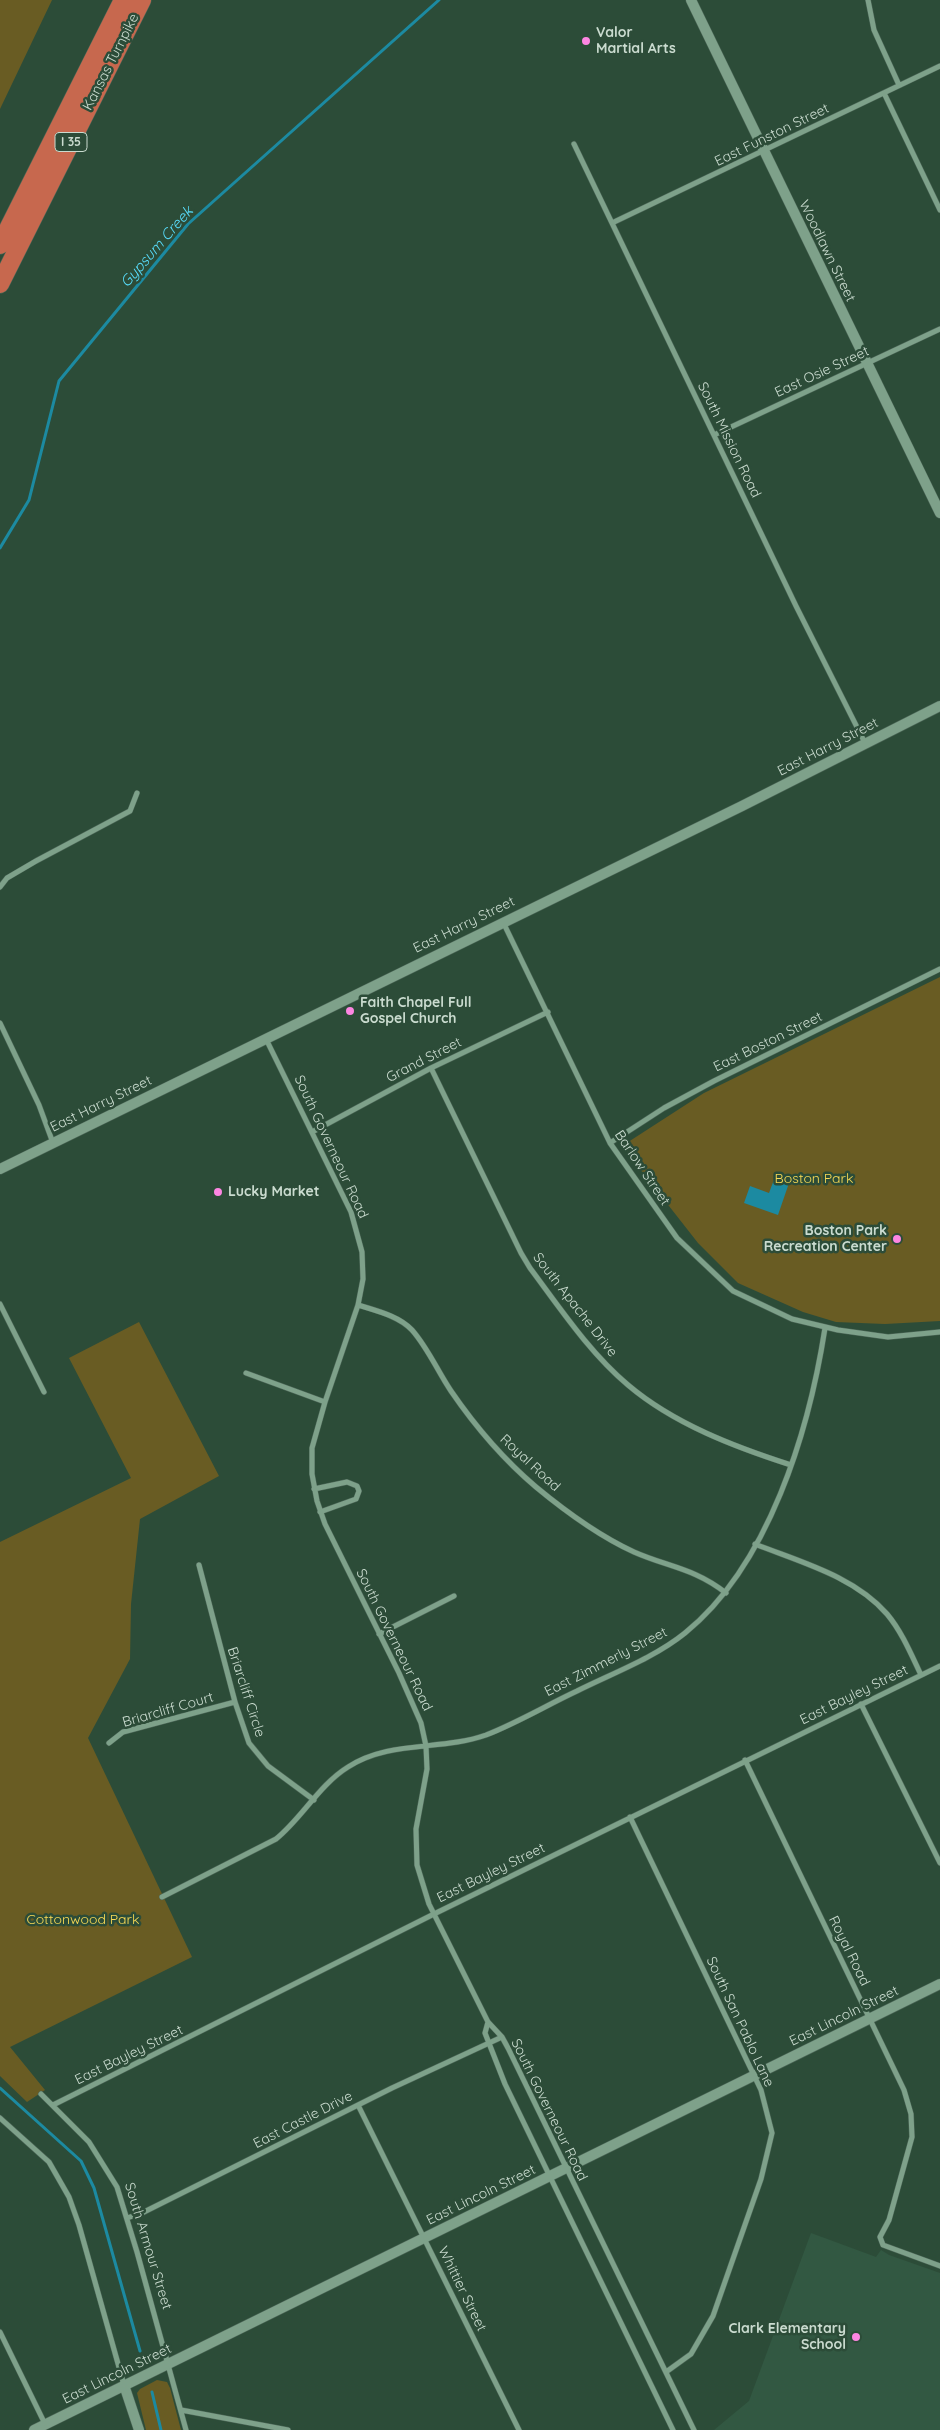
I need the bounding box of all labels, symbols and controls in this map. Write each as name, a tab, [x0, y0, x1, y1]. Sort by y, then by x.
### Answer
street label: Kansas Turnpike	[79, 11, 143, 113]
place label: Valor Martial Arts	[596, 25, 676, 58]
marker: Valor Martial Arts	[580, 35, 592, 47]
street label: East Funston Street	[712, 100, 832, 170]
road number: I 35	[55, 132, 87, 152]
street label: Woodlawn Street	[795, 197, 859, 305]
water label: Gypsum Creek	[117, 203, 197, 291]
street label: East Osie Street	[772, 343, 872, 401]
street label: South Mission Road	[694, 379, 764, 501]
street label: East Harry Street	[775, 714, 881, 780]
street label: East Harry Street	[410, 893, 518, 957]
place label: Faith Chapel Full Gospel Church	[360, 995, 471, 1028]
marker: Faith Chapel Full Gospel Church	[344, 1005, 356, 1017]
street label: East Boston Street	[711, 1008, 825, 1076]
street label: Grand Street	[384, 1034, 464, 1086]
street label: East Harry Street	[47, 1072, 155, 1136]
street label: South Governeour Road	[290, 1073, 372, 1221]
street label: Barlow Street	[611, 1127, 673, 1209]
park label: Boston Park	[775, 1171, 853, 1187]
place label: Lucky Market	[228, 1184, 319, 1200]
marker: Lucky Market	[212, 1186, 224, 1198]
place label: Boston Park Recreation Center	[764, 1223, 887, 1256]
marker: Boston Park Recreation Center	[891, 1233, 903, 1245]
street label: South Apache Drive	[529, 1250, 621, 1360]
street label: Royal Road	[496, 1431, 564, 1495]
street label: South Governeour Road	[352, 1566, 436, 1714]
street label: East Zimmerly Street	[542, 1624, 670, 1700]
street label: Briarcliff Circle	[224, 1645, 268, 1739]
street label: East Bayley Street	[797, 1662, 911, 1728]
street label: Briarcliff Court	[120, 1689, 216, 1731]
street label: East Bayley Street	[434, 1840, 548, 1906]
park label: Cottonwood Park	[27, 1912, 139, 1928]
street label: Royal Road	[825, 1913, 873, 1989]
street label: South San Pablo Lane	[702, 1954, 778, 2090]
street label: East Lincoln Street	[787, 1982, 901, 2050]
street label: East Bayley Street	[72, 2022, 186, 2088]
street label: South Governeour Road	[507, 2036, 591, 2184]
street label: East Castle Drive	[251, 2088, 355, 2152]
street label: East Lincoln Street	[424, 2161, 538, 2229]
street label: South Armour Street	[121, 2180, 175, 2312]
street label: Whittier Street	[434, 2244, 490, 2334]
place label: Clark Elementary School	[728, 2321, 846, 2354]
marker: Clark Elementary School	[850, 2331, 862, 2343]
street label: East Lincoln Street	[60, 2340, 174, 2408]

